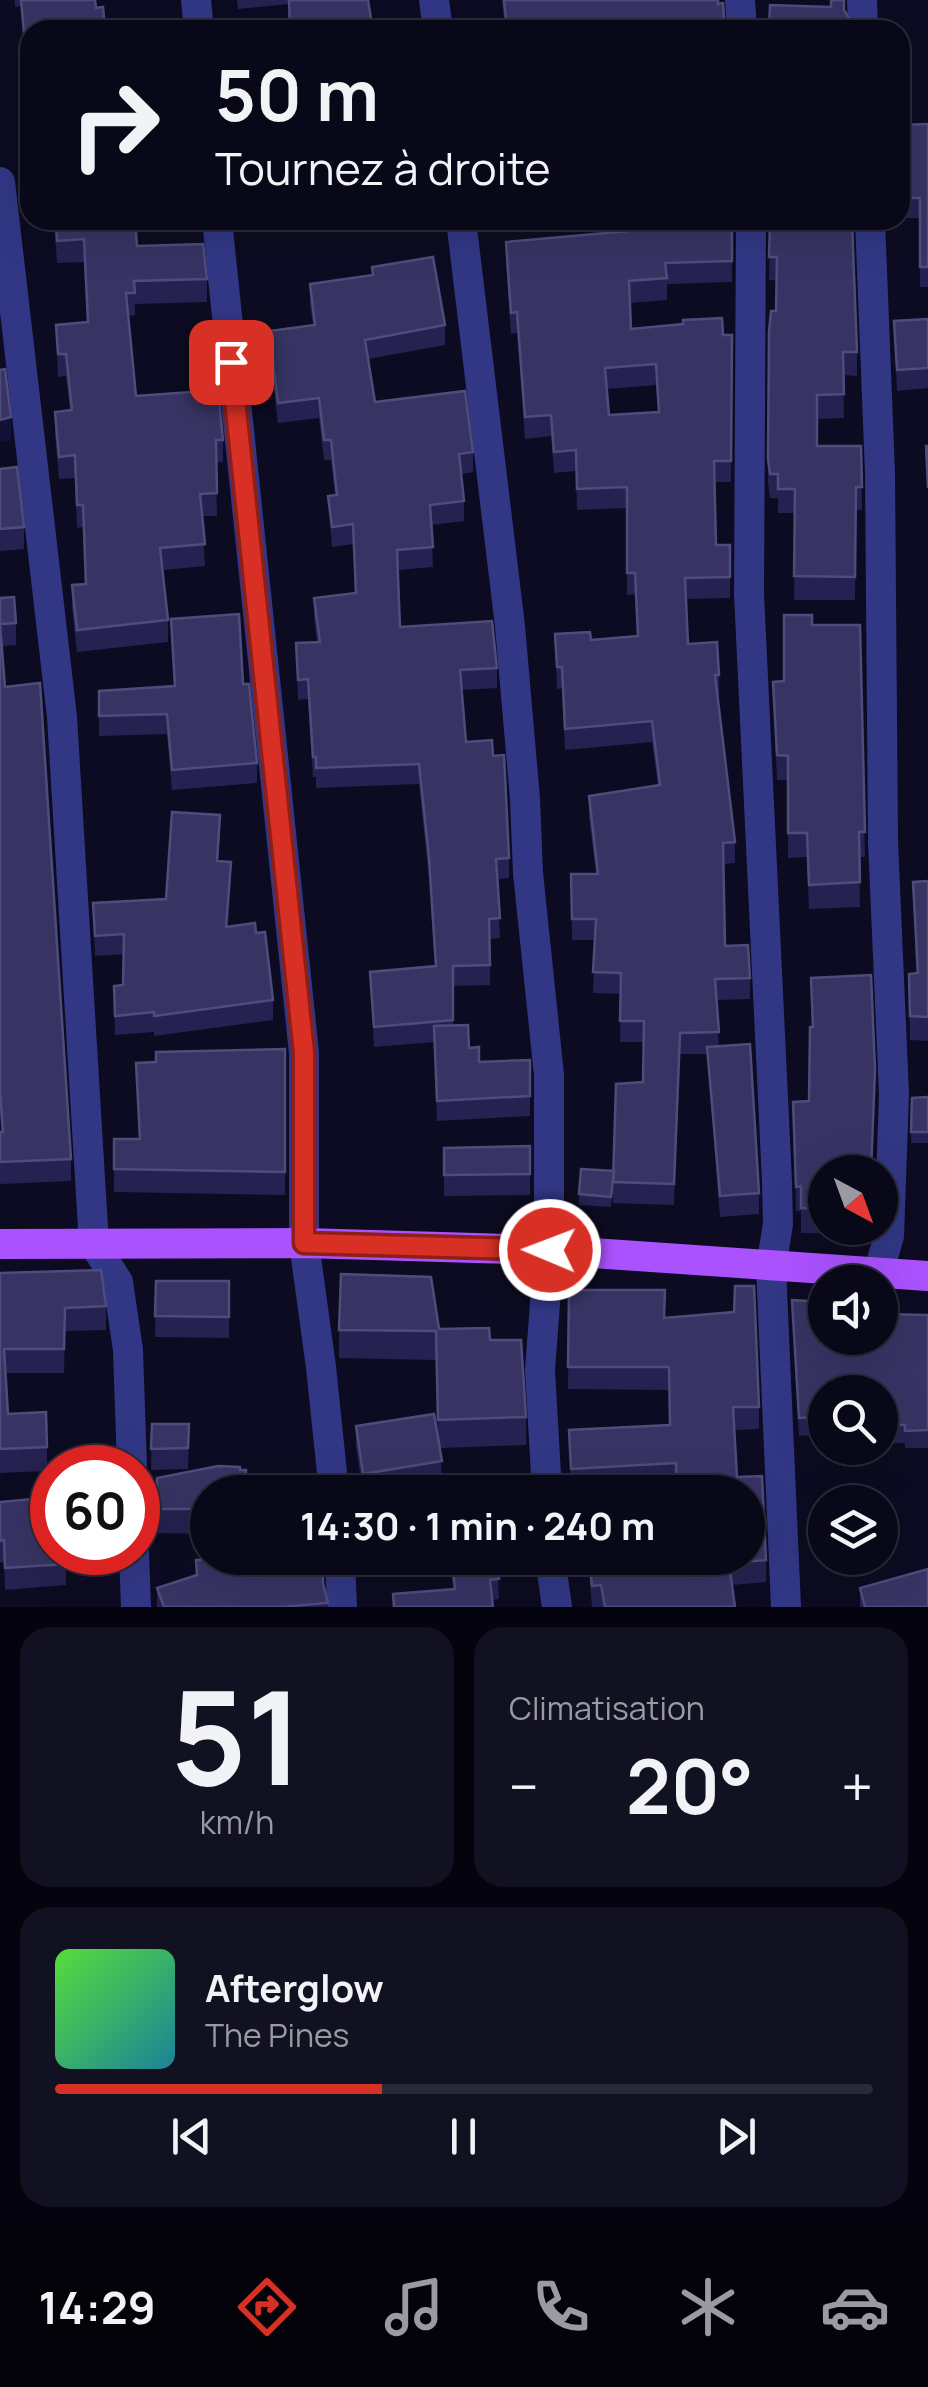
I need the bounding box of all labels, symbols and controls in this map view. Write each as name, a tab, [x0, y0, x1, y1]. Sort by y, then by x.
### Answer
text: 50 m	[215, 46, 379, 142]
icon: right	[50, 60, 180, 190]
text: Tournez à droite	[215, 137, 551, 199]
pin	[189, 320, 274, 405]
icon: arrive	[204, 335, 259, 390]
north arrow	[808, 1155, 898, 1245]
map controls	[808, 1155, 898, 1575]
position arrow	[498, 1198, 602, 1302]
button: sound	[808, 1265, 898, 1355]
button: search	[808, 1375, 898, 1465]
speed limit sign: 60	[30, 1445, 160, 1575]
button: layers	[808, 1485, 898, 1575]
text: 14:30 · 1 min · 240 m	[300, 1499, 655, 1551]
text: 51	[170, 1646, 304, 1824]
text: Climatisation	[509, 1686, 705, 1730]
text: 20°	[626, 1734, 754, 1837]
text: −	[509, 1748, 539, 1824]
text: +	[841, 1748, 873, 1824]
text: km/h	[200, 1800, 274, 1844]
text: Afterglow	[205, 1961, 384, 2013]
text: The Pines	[205, 2013, 349, 2057]
icon: previous	[164, 2109, 219, 2164]
icon: pause	[436, 2109, 491, 2164]
icon: next	[709, 2109, 764, 2164]
icon: directions	[232, 2272, 302, 2342]
icon: music	[379, 2272, 449, 2342]
icon: phone	[526, 2272, 596, 2342]
icon: climate	[673, 2272, 743, 2342]
icon: car	[820, 2272, 890, 2342]
text: 14:29	[38, 2276, 156, 2338]

